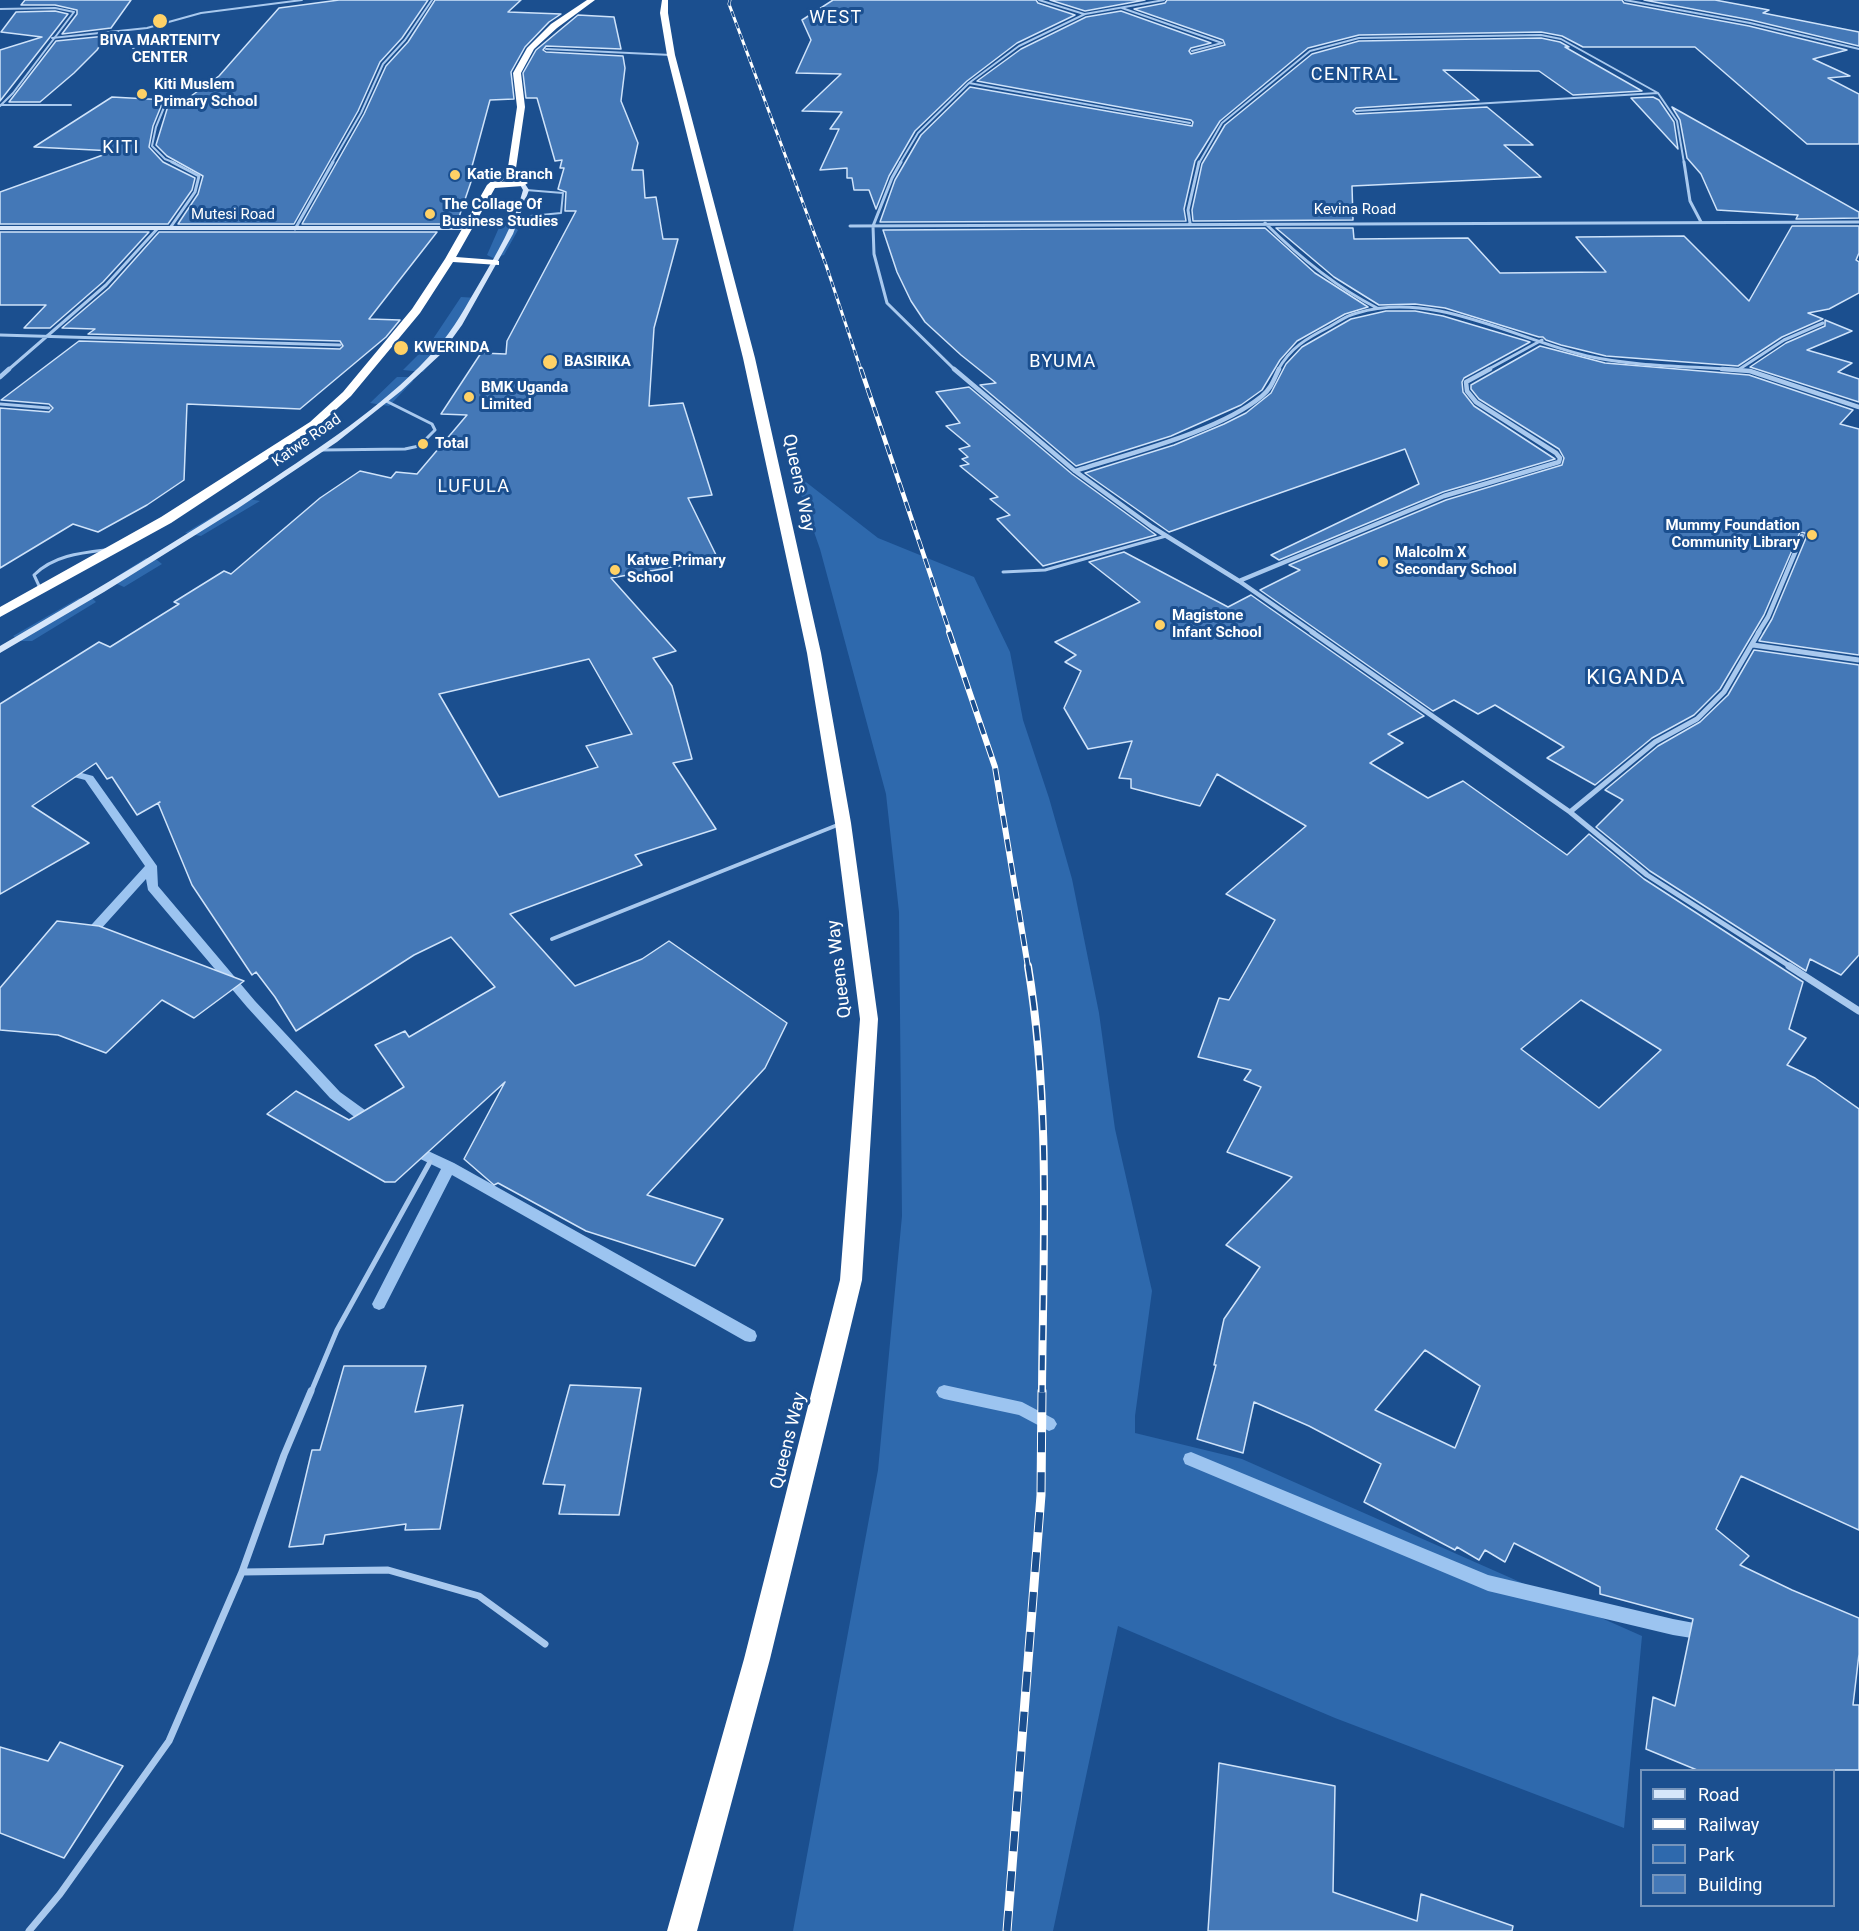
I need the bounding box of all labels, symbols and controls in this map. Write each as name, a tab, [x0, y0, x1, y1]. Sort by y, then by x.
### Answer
district label: WEST	[809, 7, 863, 29]
marker: BIVA MARTENITY CENTER	[151, 12, 169, 30]
place label: BIVA MARTENITY CENTER	[100, 32, 220, 67]
district label: CENTRAL	[1311, 64, 1399, 86]
place label: Kiti Muslem Primary School	[154, 76, 257, 111]
marker: Kiti Muslem Primary School	[135, 87, 149, 101]
district label: KITI	[102, 137, 140, 159]
place label: Katie Branch	[467, 166, 553, 184]
marker: Katie Branch	[448, 168, 462, 182]
place label: The Collage Of Business Studies	[442, 196, 558, 231]
street label: Kevina Road	[1314, 201, 1396, 219]
street label: Mutesi Road	[191, 206, 275, 224]
marker: The Collage Of Business Studies	[423, 207, 437, 221]
marker: KWERINDA	[392, 339, 410, 357]
place label: KWERINDA	[414, 339, 489, 357]
district label: BYUMA	[1029, 351, 1097, 373]
marker: BASIRIKA	[541, 353, 559, 371]
place label: BASIRIKA	[564, 353, 631, 371]
place label: BMK Uganda Limited	[481, 379, 568, 414]
marker: BMK Uganda Limited	[462, 390, 476, 404]
street label: Katwe Road	[269, 411, 345, 471]
street label: Queens Way	[777, 432, 819, 534]
place label: Total	[435, 435, 469, 453]
marker: Total	[416, 437, 430, 451]
district label: LUFULA	[437, 476, 511, 498]
place label: Mummy Foundation Community Library	[1665, 517, 1800, 552]
marker: Mummy Foundation Community Library	[1805, 528, 1819, 542]
place label: Malcolm X Secondary School	[1395, 544, 1517, 579]
place label: Katwe Primary School	[627, 552, 726, 587]
marker: Malcolm X Secondary School	[1376, 555, 1390, 569]
marker: Katwe Primary School	[608, 563, 622, 577]
place label: Magistone Infant School	[1172, 607, 1262, 642]
marker: Magistone Infant School	[1153, 618, 1167, 632]
district label: KIGANDA	[1586, 666, 1686, 692]
street label: Queens Way	[823, 919, 857, 1019]
street label: Queens Way	[767, 1390, 811, 1492]
legend	[1640, 1769, 1835, 1907]
text: Road	[1698, 1784, 1739, 1805]
text: Railway	[1698, 1814, 1759, 1835]
text: Park	[1698, 1844, 1734, 1865]
text: Building	[1698, 1874, 1762, 1895]

